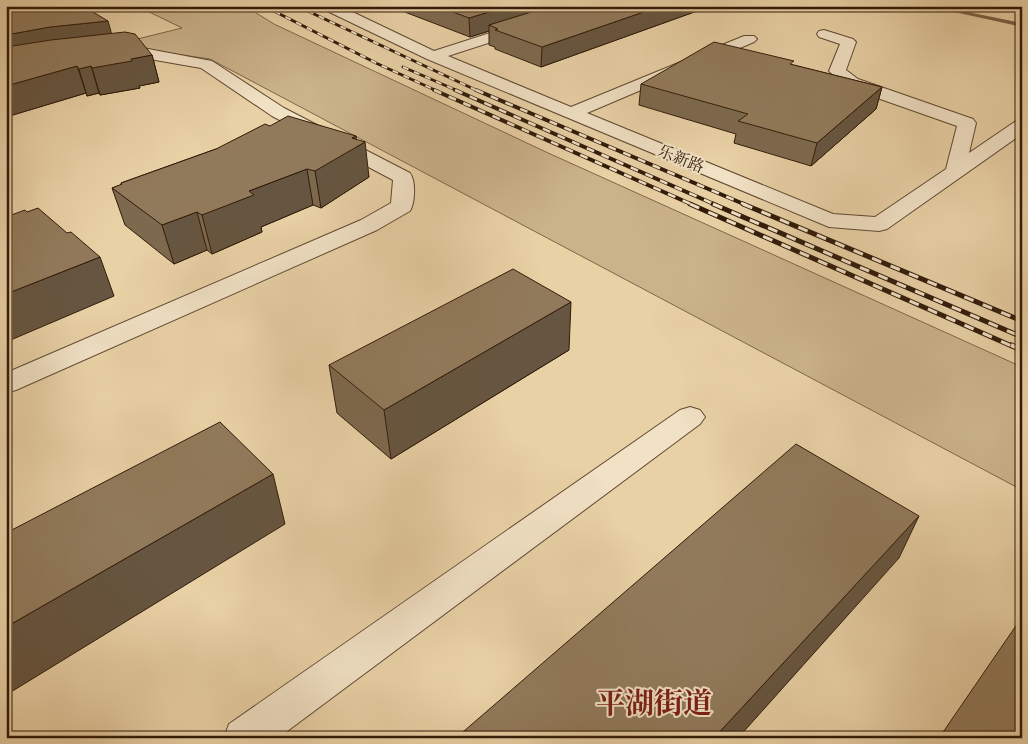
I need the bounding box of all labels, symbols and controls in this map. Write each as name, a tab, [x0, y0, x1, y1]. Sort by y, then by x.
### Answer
street label: 乐新路	[655, 141, 707, 177]
district label: 平湖街道	[596, 687, 712, 723]

